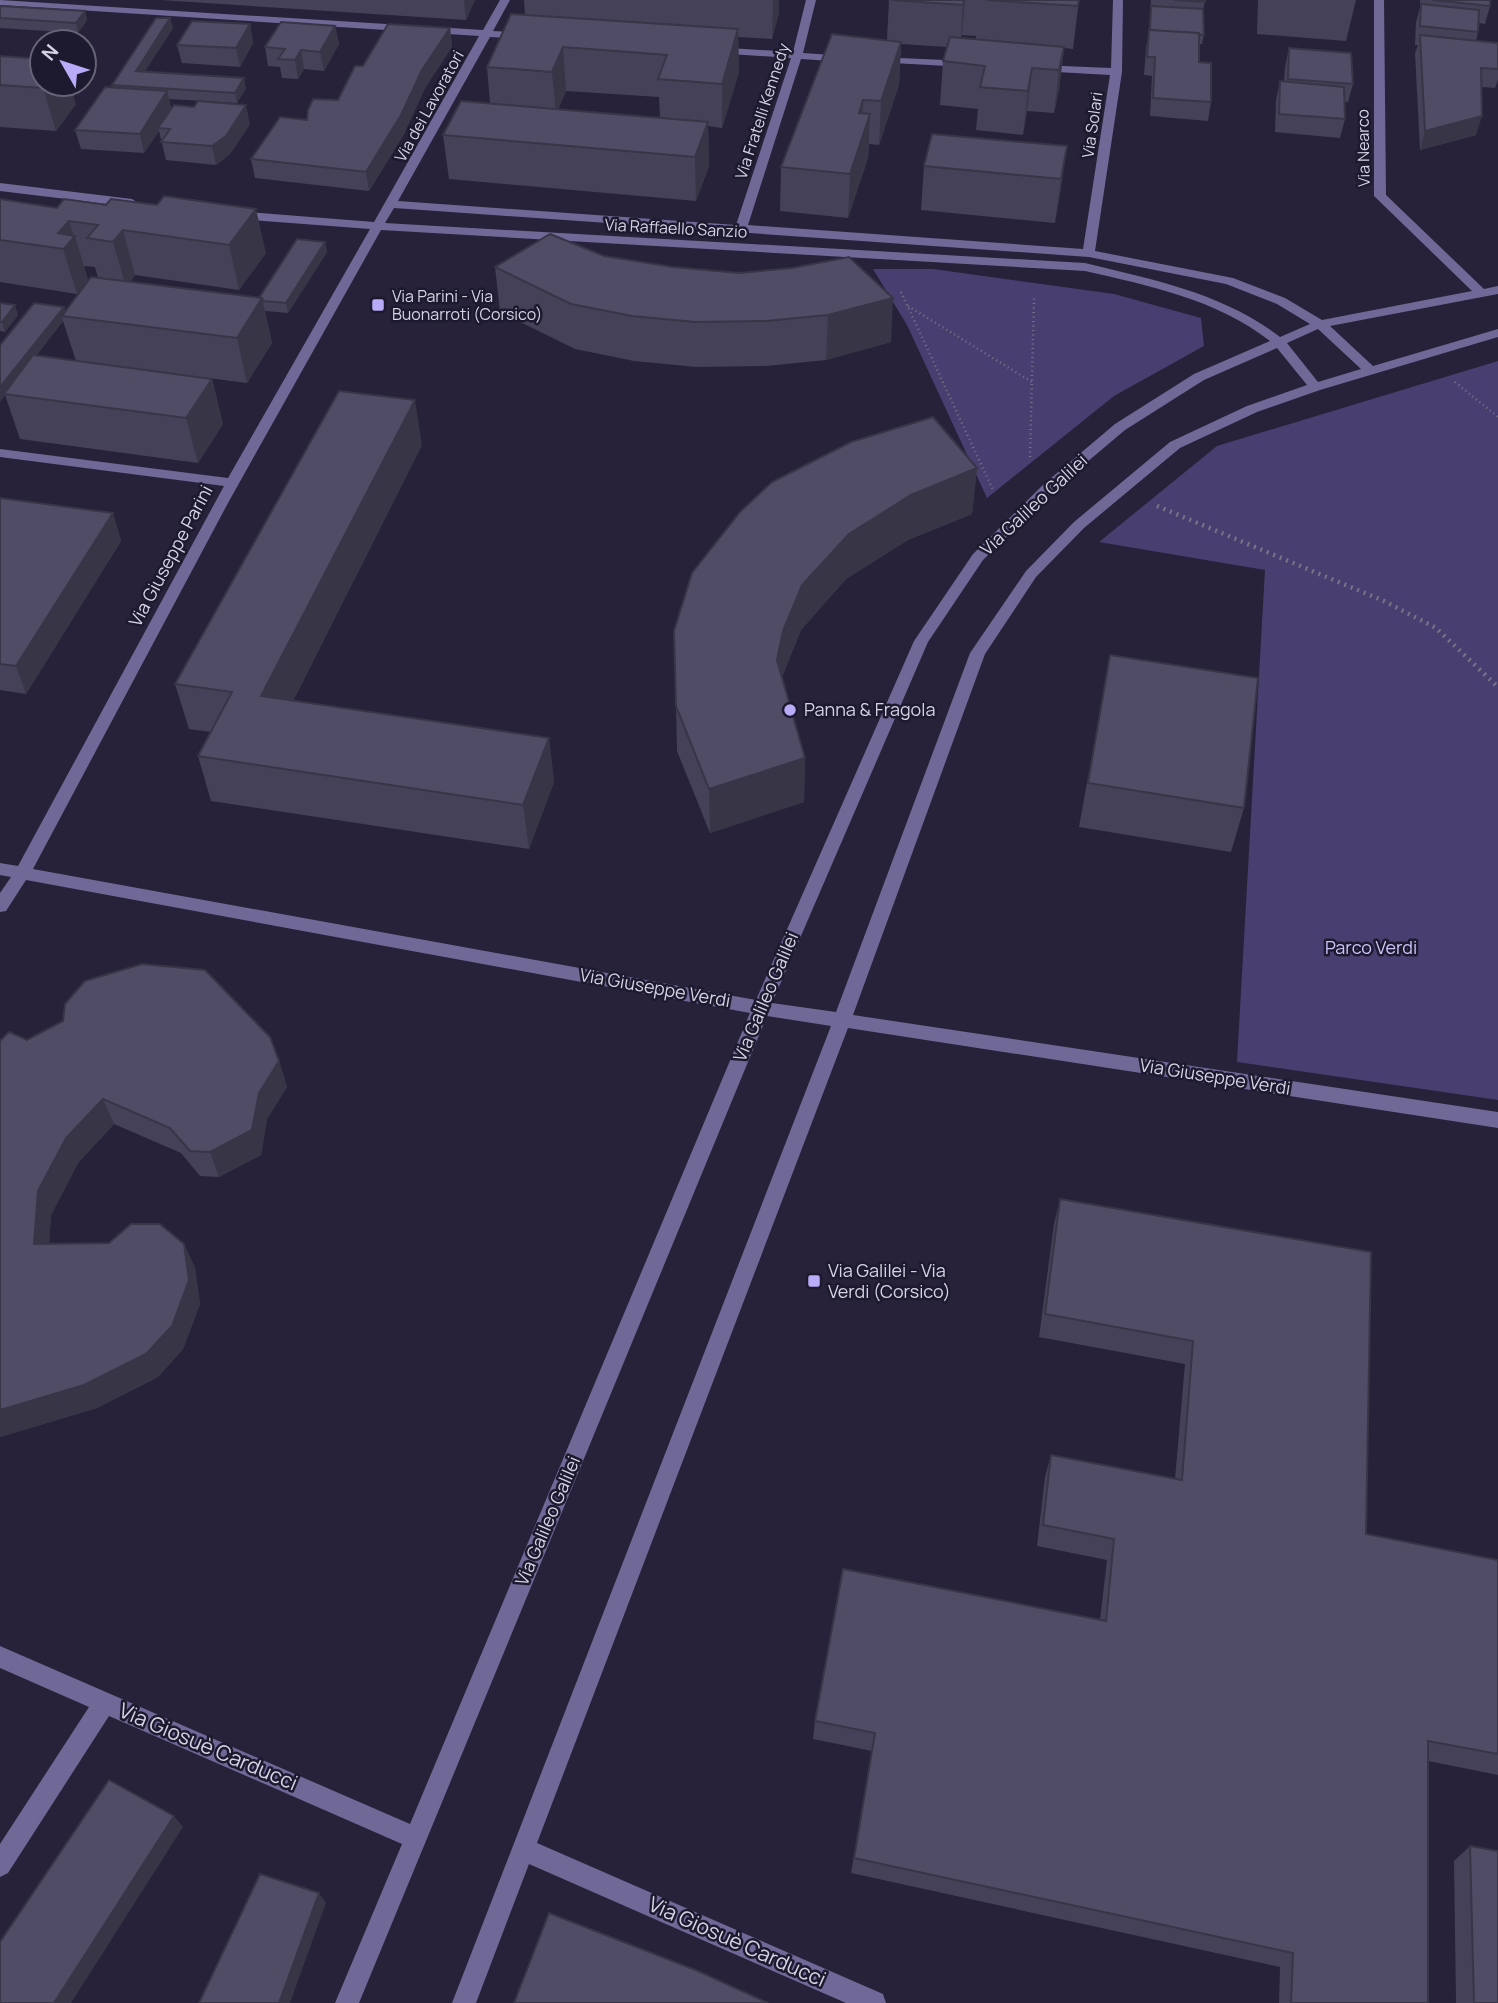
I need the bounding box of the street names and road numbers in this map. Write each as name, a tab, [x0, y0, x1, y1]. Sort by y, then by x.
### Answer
street label: Via Fratelli Kennedy	[730, 40, 795, 182]
street label: Via dei Lavoratori	[389, 46, 469, 166]
street label: Via Solari	[1076, 90, 1108, 160]
street label: Via Nearco	[1351, 109, 1375, 187]
street label: Via Raffaello Sanzio	[604, 213, 748, 243]
street label: Via Galileo Galilei	[975, 448, 1092, 560]
street label: Via Giuseppe Parini	[123, 481, 218, 631]
street label: Via Galileo Galilei	[727, 928, 803, 1065]
street label: Via Giuseppe Verdi	[578, 962, 732, 1012]
street label: Via Giuseppe Verdi	[1138, 1052, 1292, 1100]
street label: Via Galileo Galilei	[509, 1452, 585, 1589]
street label: Via Giosuè Carducci	[115, 1696, 302, 1796]
street label: Via Giosuè Carducci	[644, 1889, 831, 1993]

